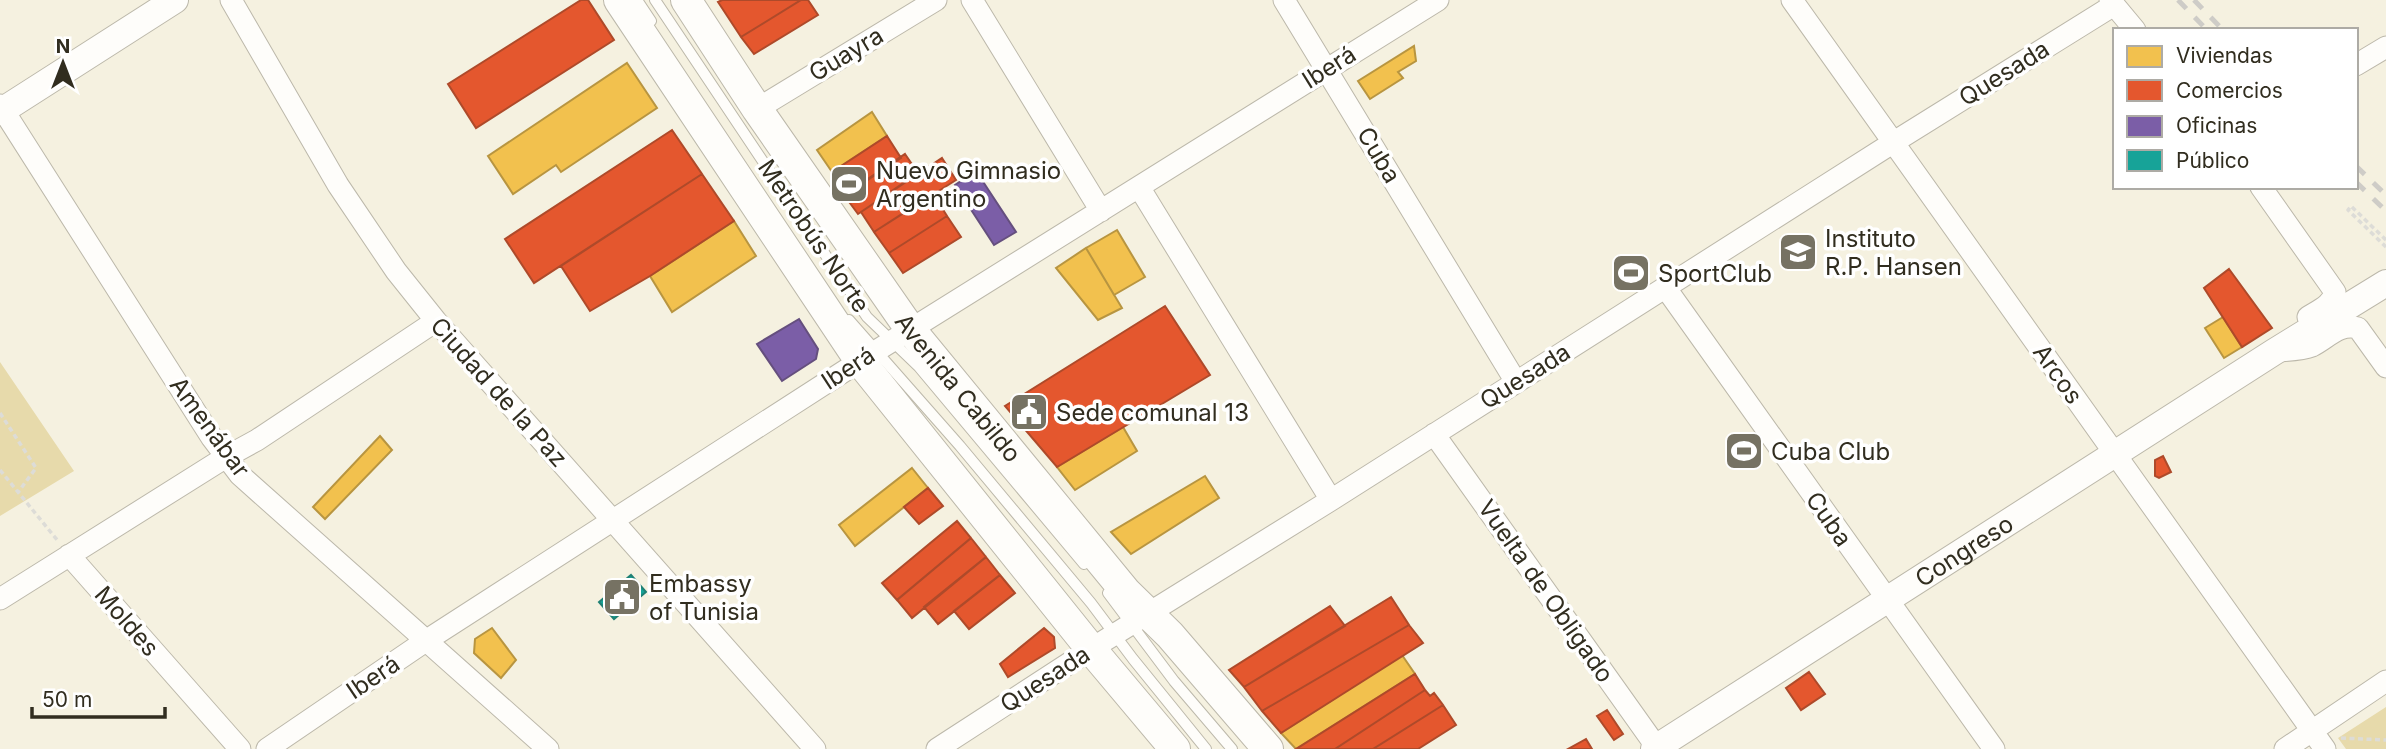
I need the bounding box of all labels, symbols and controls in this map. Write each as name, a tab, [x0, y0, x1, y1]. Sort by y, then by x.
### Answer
street label: Guayra	[804, 21, 888, 87]
north arrow	[28, 28, 98, 98]
legend	[2113, 28, 2358, 189]
street label: Quesada	[1954, 34, 2054, 112]
text: N	[56, 35, 70, 58]
street label: Iberá	[1297, 39, 1361, 95]
text: Viviendas	[2176, 43, 2273, 68]
text: Comercios	[2176, 78, 2283, 103]
text: Oficinas	[2176, 113, 2257, 138]
street label: Cuba	[1351, 122, 1407, 188]
text: Público	[2176, 148, 2249, 173]
street label: Metrobús Norte	[752, 154, 876, 318]
place label: Nuevo Gimnasio Argentino	[876, 156, 1061, 213]
sports icon: Nuevo Gimnasio Argentino	[828, 163, 870, 205]
place label: Instituto R.P. Hansen	[1825, 224, 1962, 281]
school or university icon: Instituto R.P. Hansen	[1777, 231, 1819, 273]
sports icon: SportClub	[1610, 252, 1652, 294]
place label: SportClub	[1658, 259, 1772, 288]
street label: Avenida Cabildo	[889, 308, 1028, 468]
street label: Ciudad de la Paz	[424, 311, 574, 473]
street label: Quesada	[1475, 337, 1575, 415]
street label: Arcos	[2027, 339, 2089, 409]
street label: Iberá	[816, 340, 880, 396]
street label: Amenábar	[164, 371, 256, 483]
public building icon: Sede comunal 13	[1008, 391, 1050, 433]
place label: Sede comunal 13	[1056, 398, 1249, 427]
sports icon: Cuba Club	[1723, 430, 1765, 472]
place label: Cuba Club	[1771, 437, 1890, 466]
street label: Cuba	[1800, 486, 1858, 552]
street label: Vuelta de Obligado	[1472, 494, 1620, 688]
street label: Congreso	[1910, 509, 2018, 593]
place label: Embassy of Tunisia	[649, 569, 759, 626]
public building icon: Embassy of Tunisia	[601, 576, 643, 618]
street label: Moldes	[89, 580, 165, 662]
street label: Quesada	[995, 639, 1095, 719]
street label: Iberá	[341, 649, 405, 705]
scale bar	[32, 676, 164, 720]
text: 50 m	[42, 687, 92, 712]

